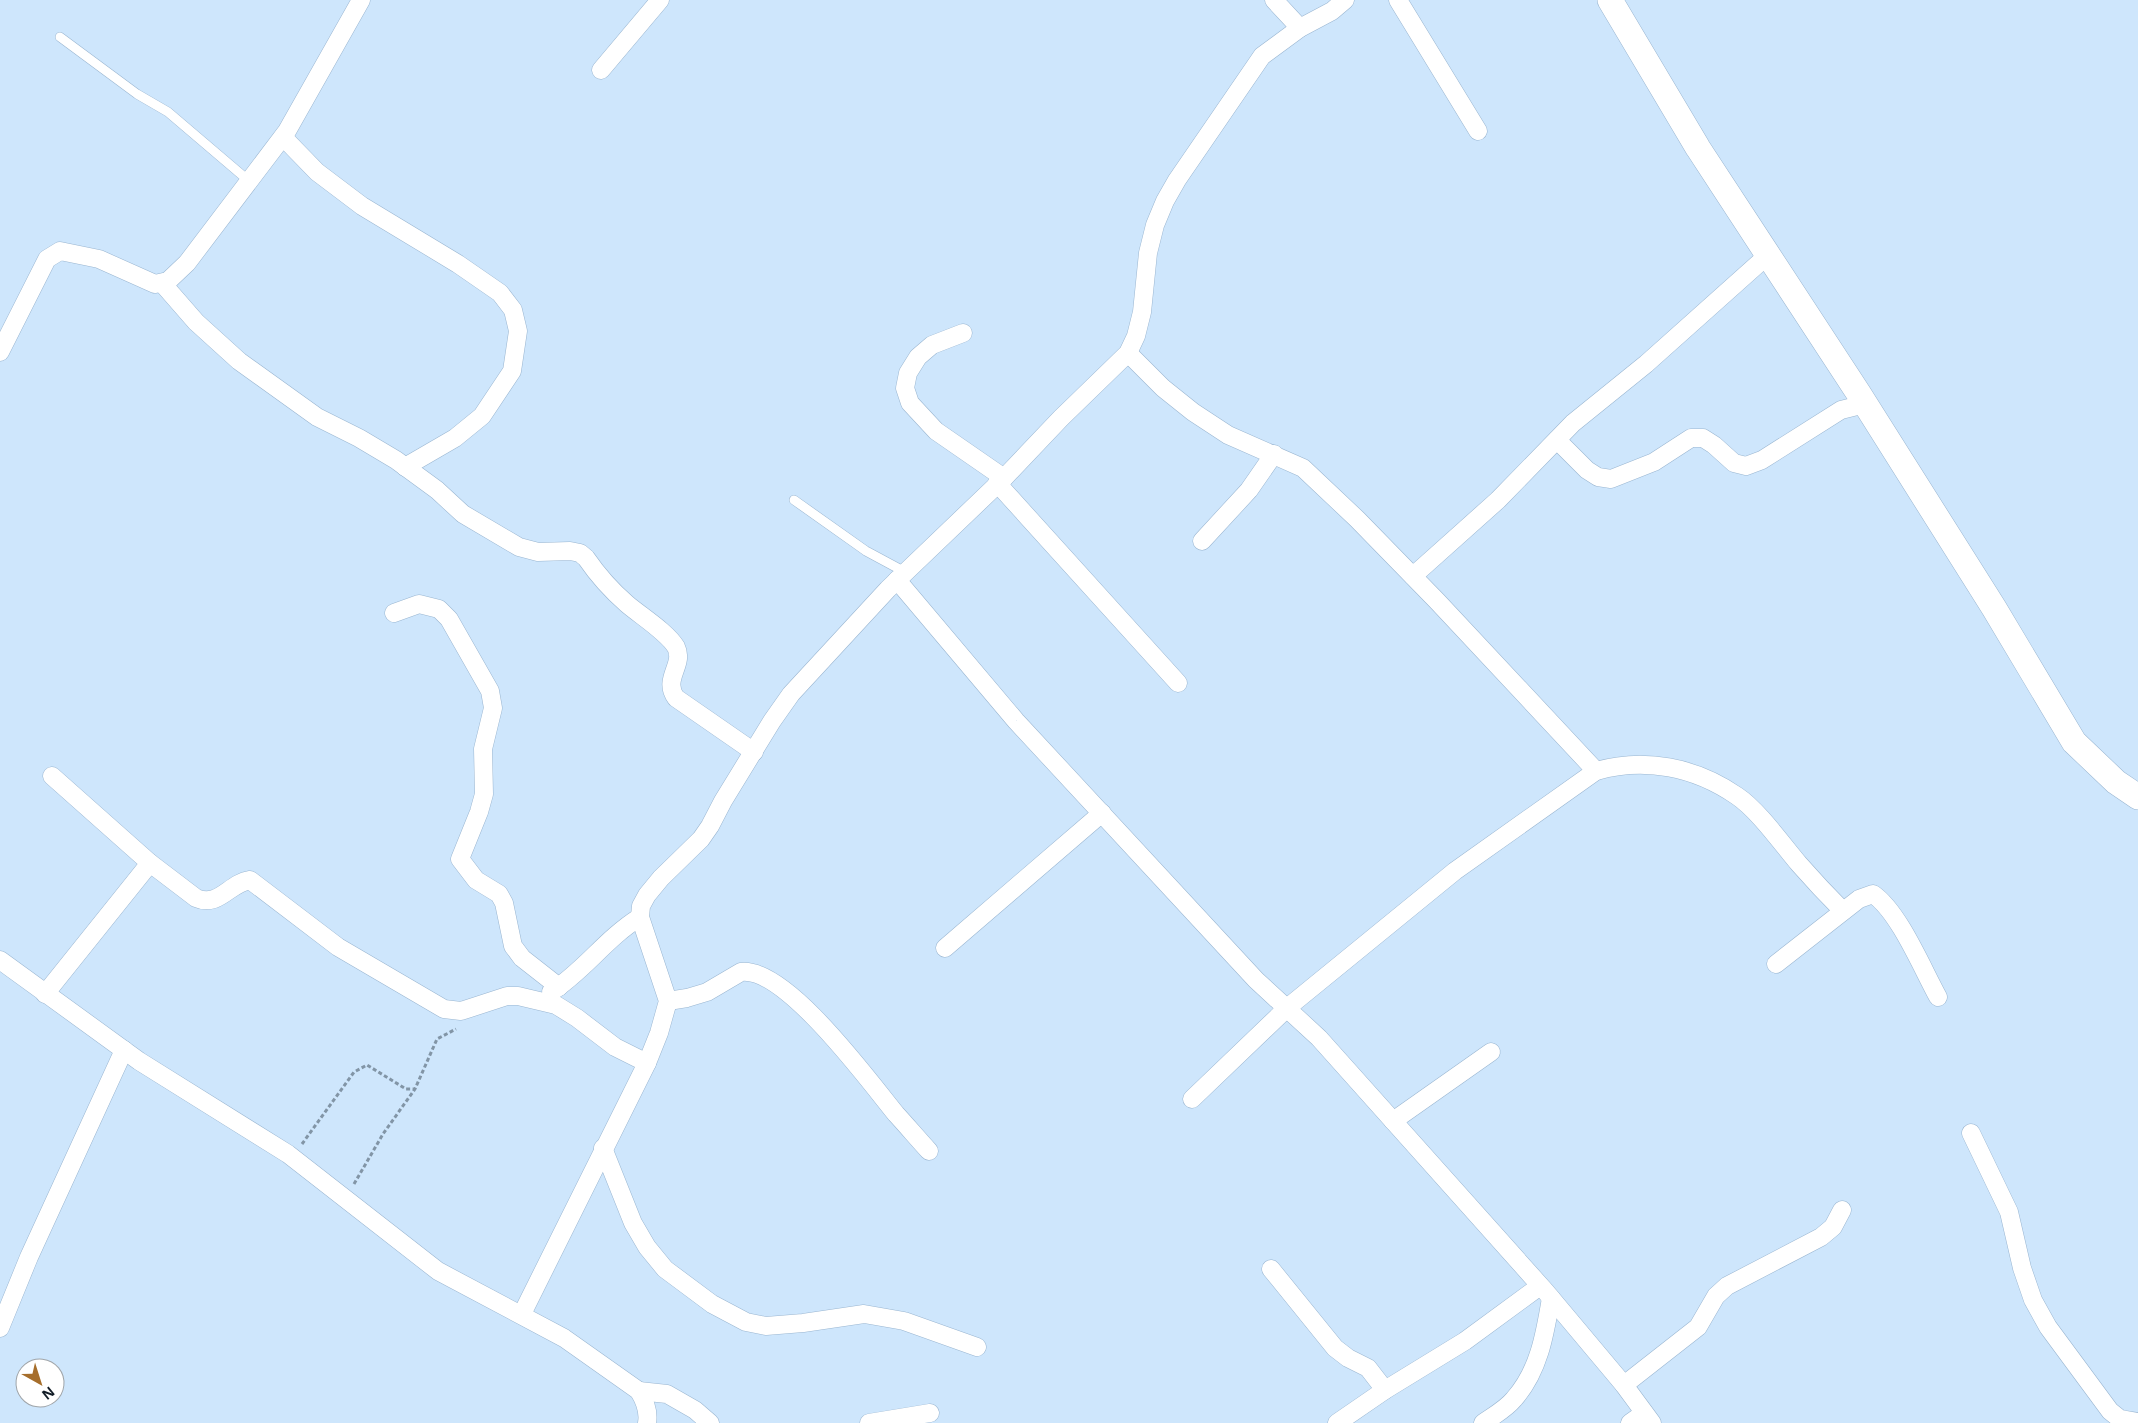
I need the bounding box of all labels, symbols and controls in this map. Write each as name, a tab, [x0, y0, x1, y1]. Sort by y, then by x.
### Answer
north arrow	[15, 1358, 65, 1408]
text: N	[38, 1383, 59, 1404]

